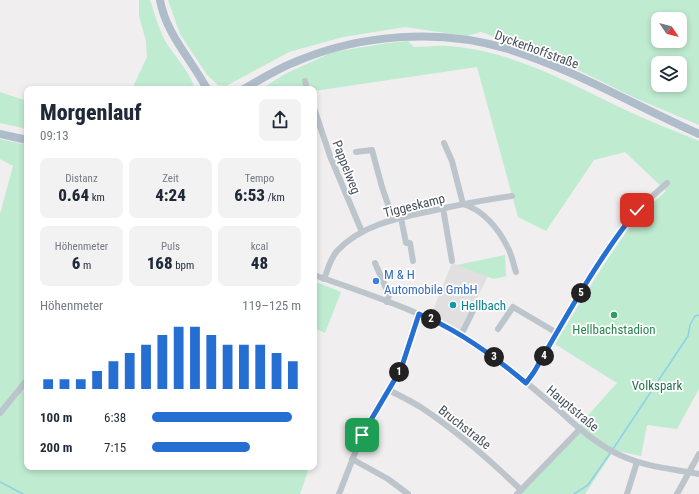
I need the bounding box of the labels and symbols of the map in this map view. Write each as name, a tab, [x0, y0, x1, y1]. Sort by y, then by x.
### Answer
north arrow	[651, 12, 687, 48]
street label: Dyckerhoffstraße	[493, 27, 581, 72]
street label: Pappelweg	[329, 138, 364, 196]
street label: Tiggeskamp	[382, 191, 446, 220]
pin	[620, 193, 654, 227]
place label: M & H Automobile GmbH	[384, 267, 478, 297]
marker: M & H Automobile GmbH	[371, 276, 381, 286]
pin: 5	[571, 283, 591, 303]
place label: Hellbach	[461, 298, 506, 313]
marker: Hellbach	[448, 300, 458, 310]
pin: 2	[421, 309, 441, 329]
marker: Hellbachstadion	[609, 310, 619, 320]
place label: Hellbachstadion	[572, 322, 656, 337]
pin: 4	[534, 346, 554, 366]
pin: 3	[484, 347, 504, 367]
pin: 1	[389, 362, 409, 382]
park label: Volkspark	[632, 378, 683, 393]
street label: Hauptstraße	[544, 382, 602, 435]
street label: Bruchstraße	[436, 402, 494, 452]
pin	[345, 418, 379, 452]

